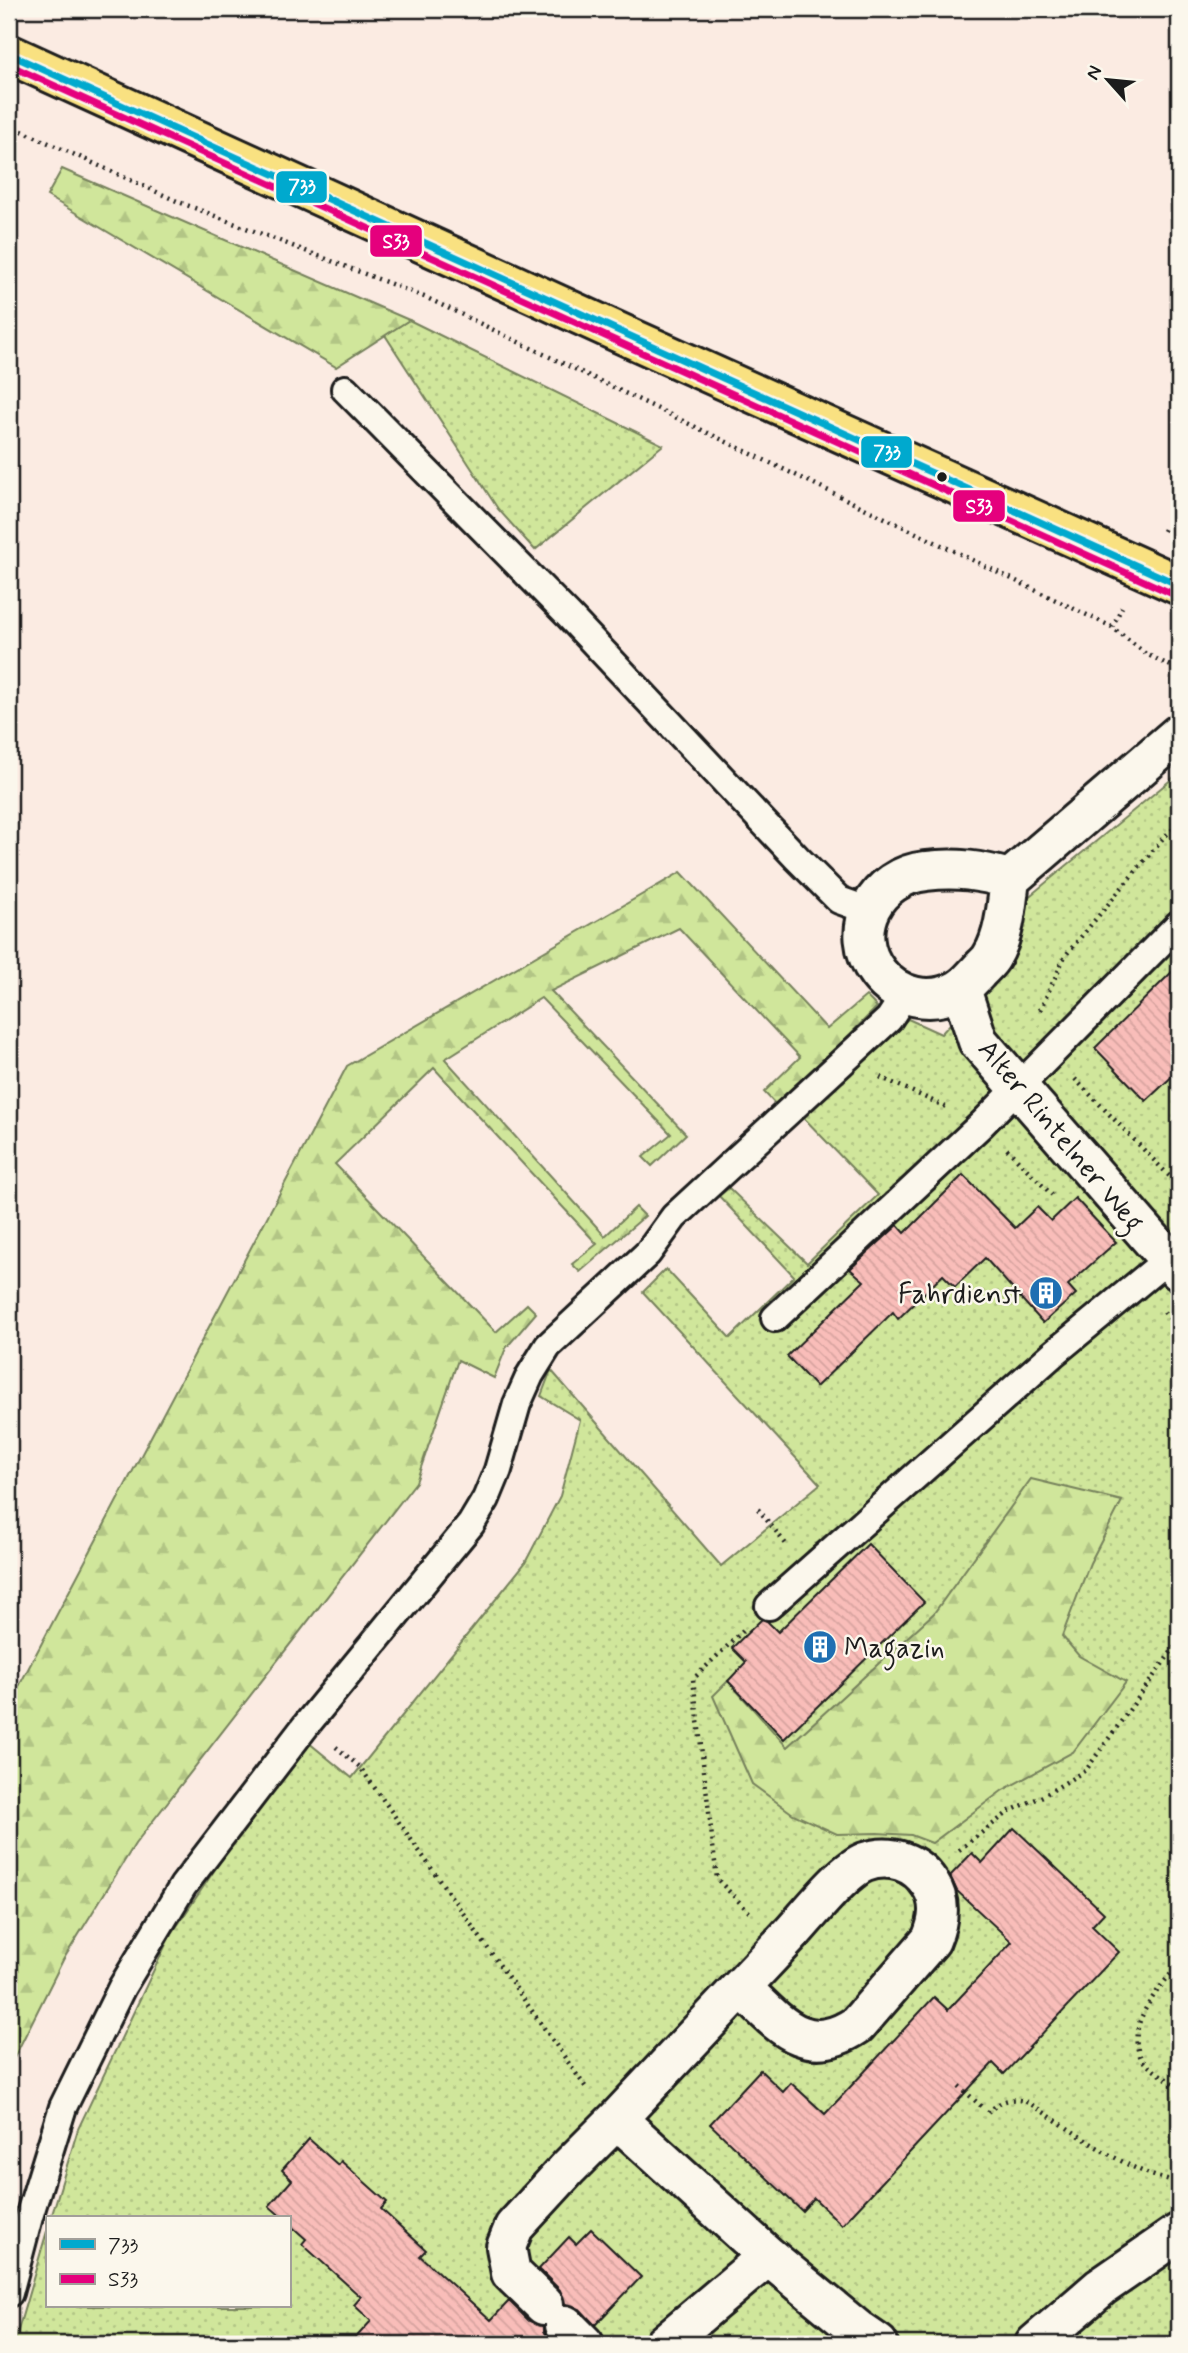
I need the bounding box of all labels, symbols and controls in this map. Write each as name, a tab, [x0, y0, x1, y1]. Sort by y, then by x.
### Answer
north arrow	[1072, 46, 1142, 116]
text: N	[1080, 62, 1108, 84]
line badge: 733	[275, 170, 328, 204]
text: 733	[288, 175, 316, 200]
line badge: S33	[369, 224, 423, 258]
text: S33	[382, 230, 410, 255]
line badge: 733	[860, 435, 913, 469]
text: 733	[873, 441, 901, 466]
unlabelled marker	[935, 470, 949, 484]
line badge: S33	[952, 489, 1006, 523]
text: S33	[965, 495, 993, 520]
street label: Alter Rintelner Weg	[966, 1033, 1152, 1243]
building icon: Fahrdienst	[1027, 1274, 1065, 1312]
place label: Fahrdienst	[898, 1277, 1022, 1314]
building icon: Magazin	[801, 1628, 839, 1666]
place label: Magazin	[844, 1631, 945, 1671]
legend	[46, 2216, 290, 2308]
text: 733	[108, 2232, 139, 2260]
text: S33	[108, 2266, 138, 2294]

